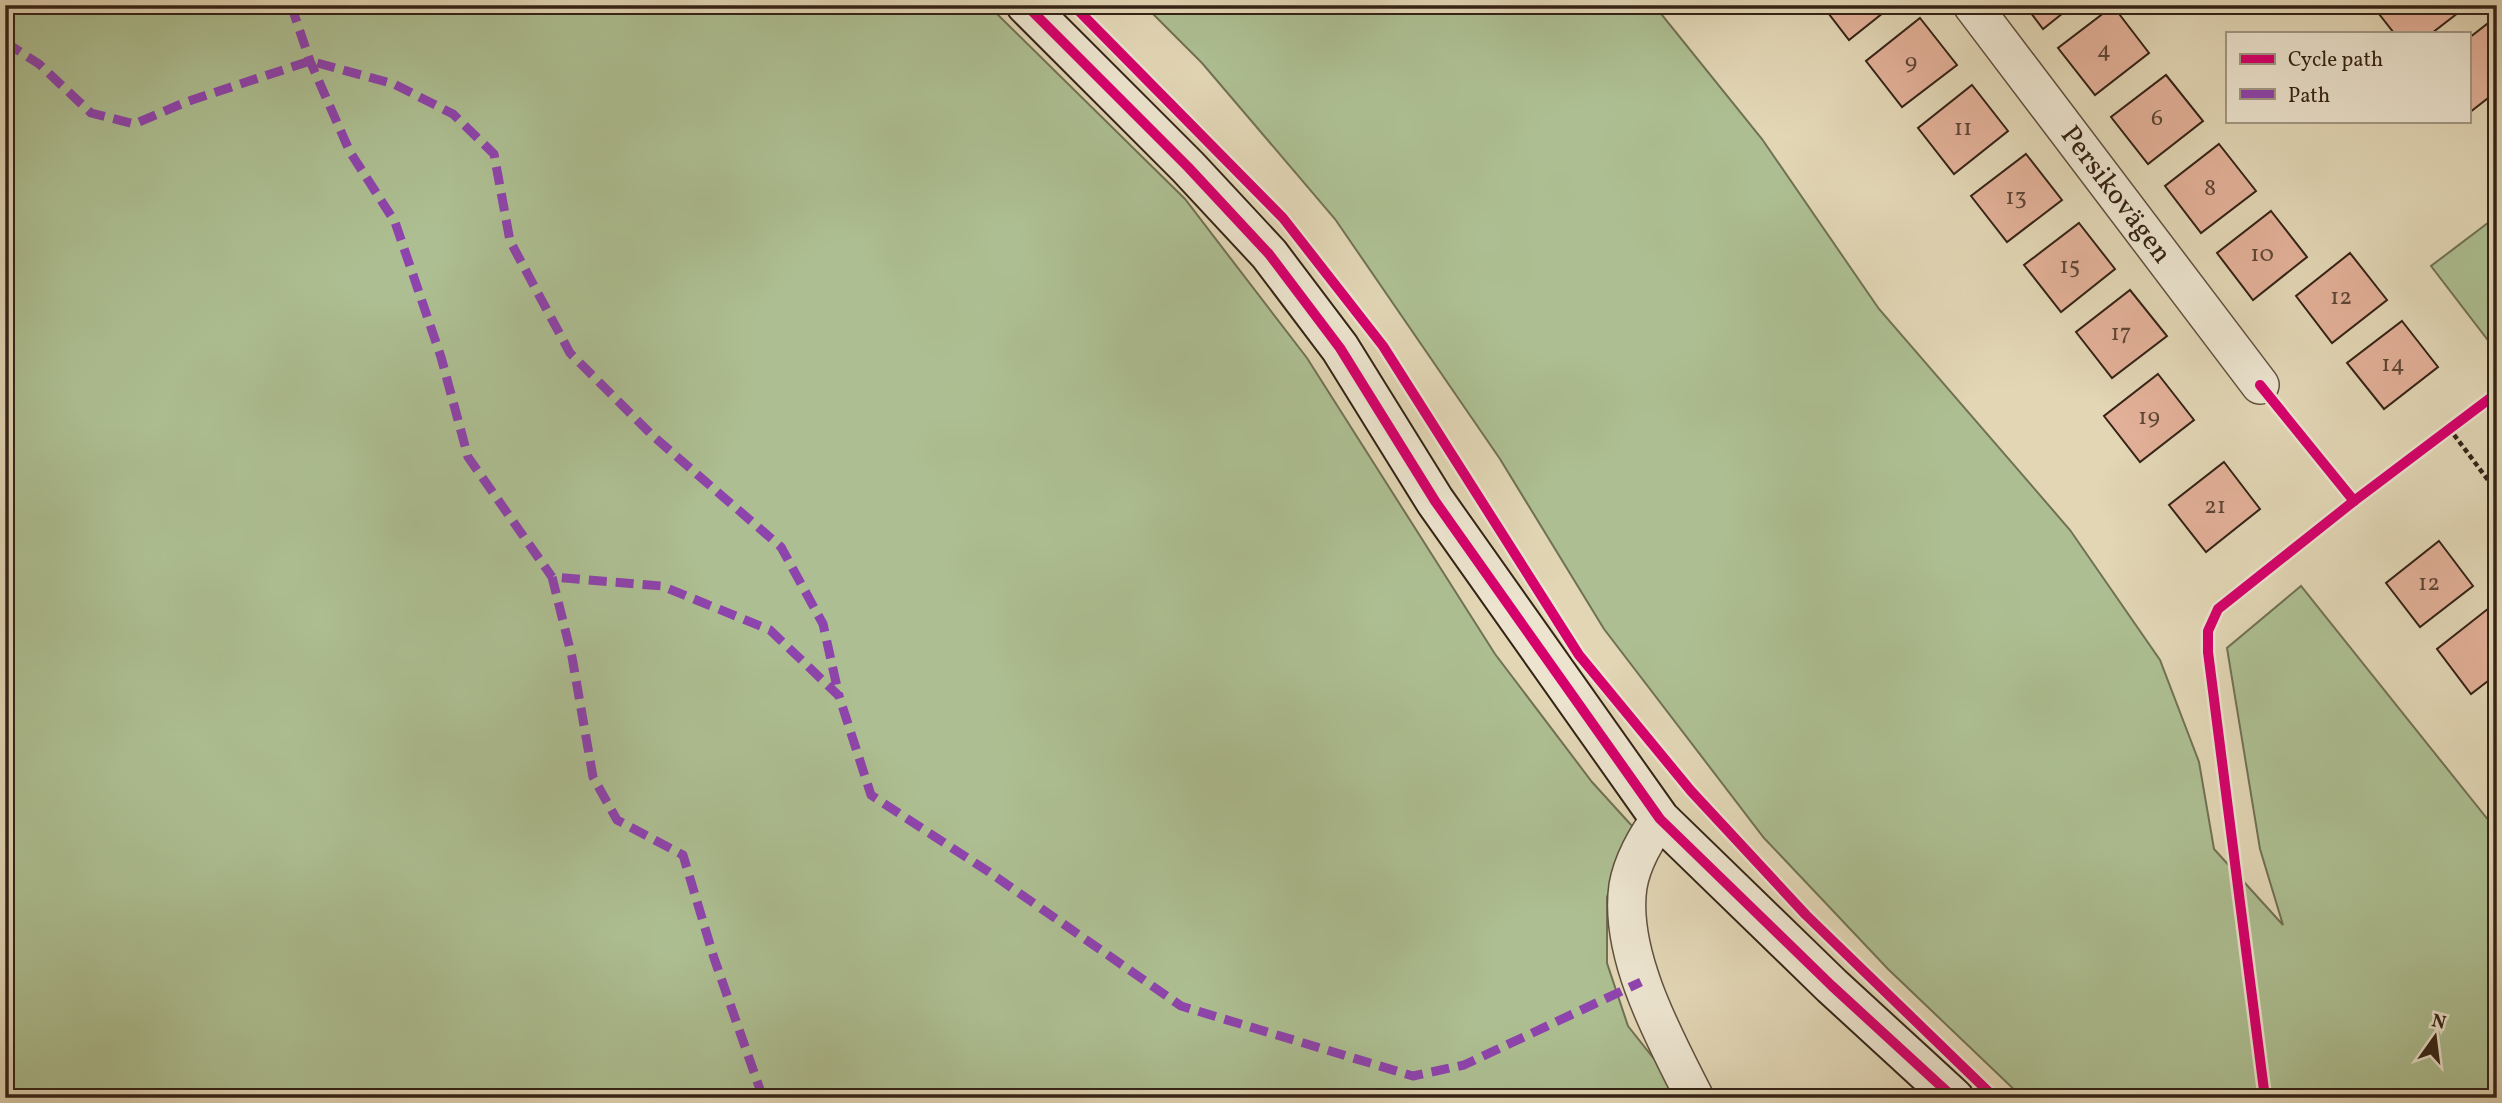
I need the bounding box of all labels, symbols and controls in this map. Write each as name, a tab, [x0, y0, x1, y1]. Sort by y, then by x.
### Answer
legend	[2226, 32, 2470, 122]
house number: 4	[2097, 34, 2111, 68]
house number: 9	[1905, 46, 1917, 80]
text: Cycle path	[2288, 46, 2383, 75]
text: Path	[2288, 82, 2330, 111]
house number: 6	[2151, 102, 2163, 136]
house number: 11	[1954, 112, 1972, 146]
street label: Persikovägen	[2051, 118, 2181, 272]
house number: 8	[2204, 172, 2216, 206]
house number: 13	[2005, 181, 2027, 215]
house number: 10	[2250, 238, 2274, 272]
house number: 15	[2060, 250, 2080, 284]
house number: 12	[2330, 281, 2352, 315]
house number: 17	[2111, 317, 2131, 351]
house number: 14	[2381, 348, 2405, 382]
house number: 19	[2138, 401, 2160, 435]
house number: 21	[2204, 490, 2226, 524]
house number: 12	[2418, 567, 2440, 601]
north arrow	[2400, 1002, 2470, 1072]
text: N	[2429, 1008, 2449, 1037]

